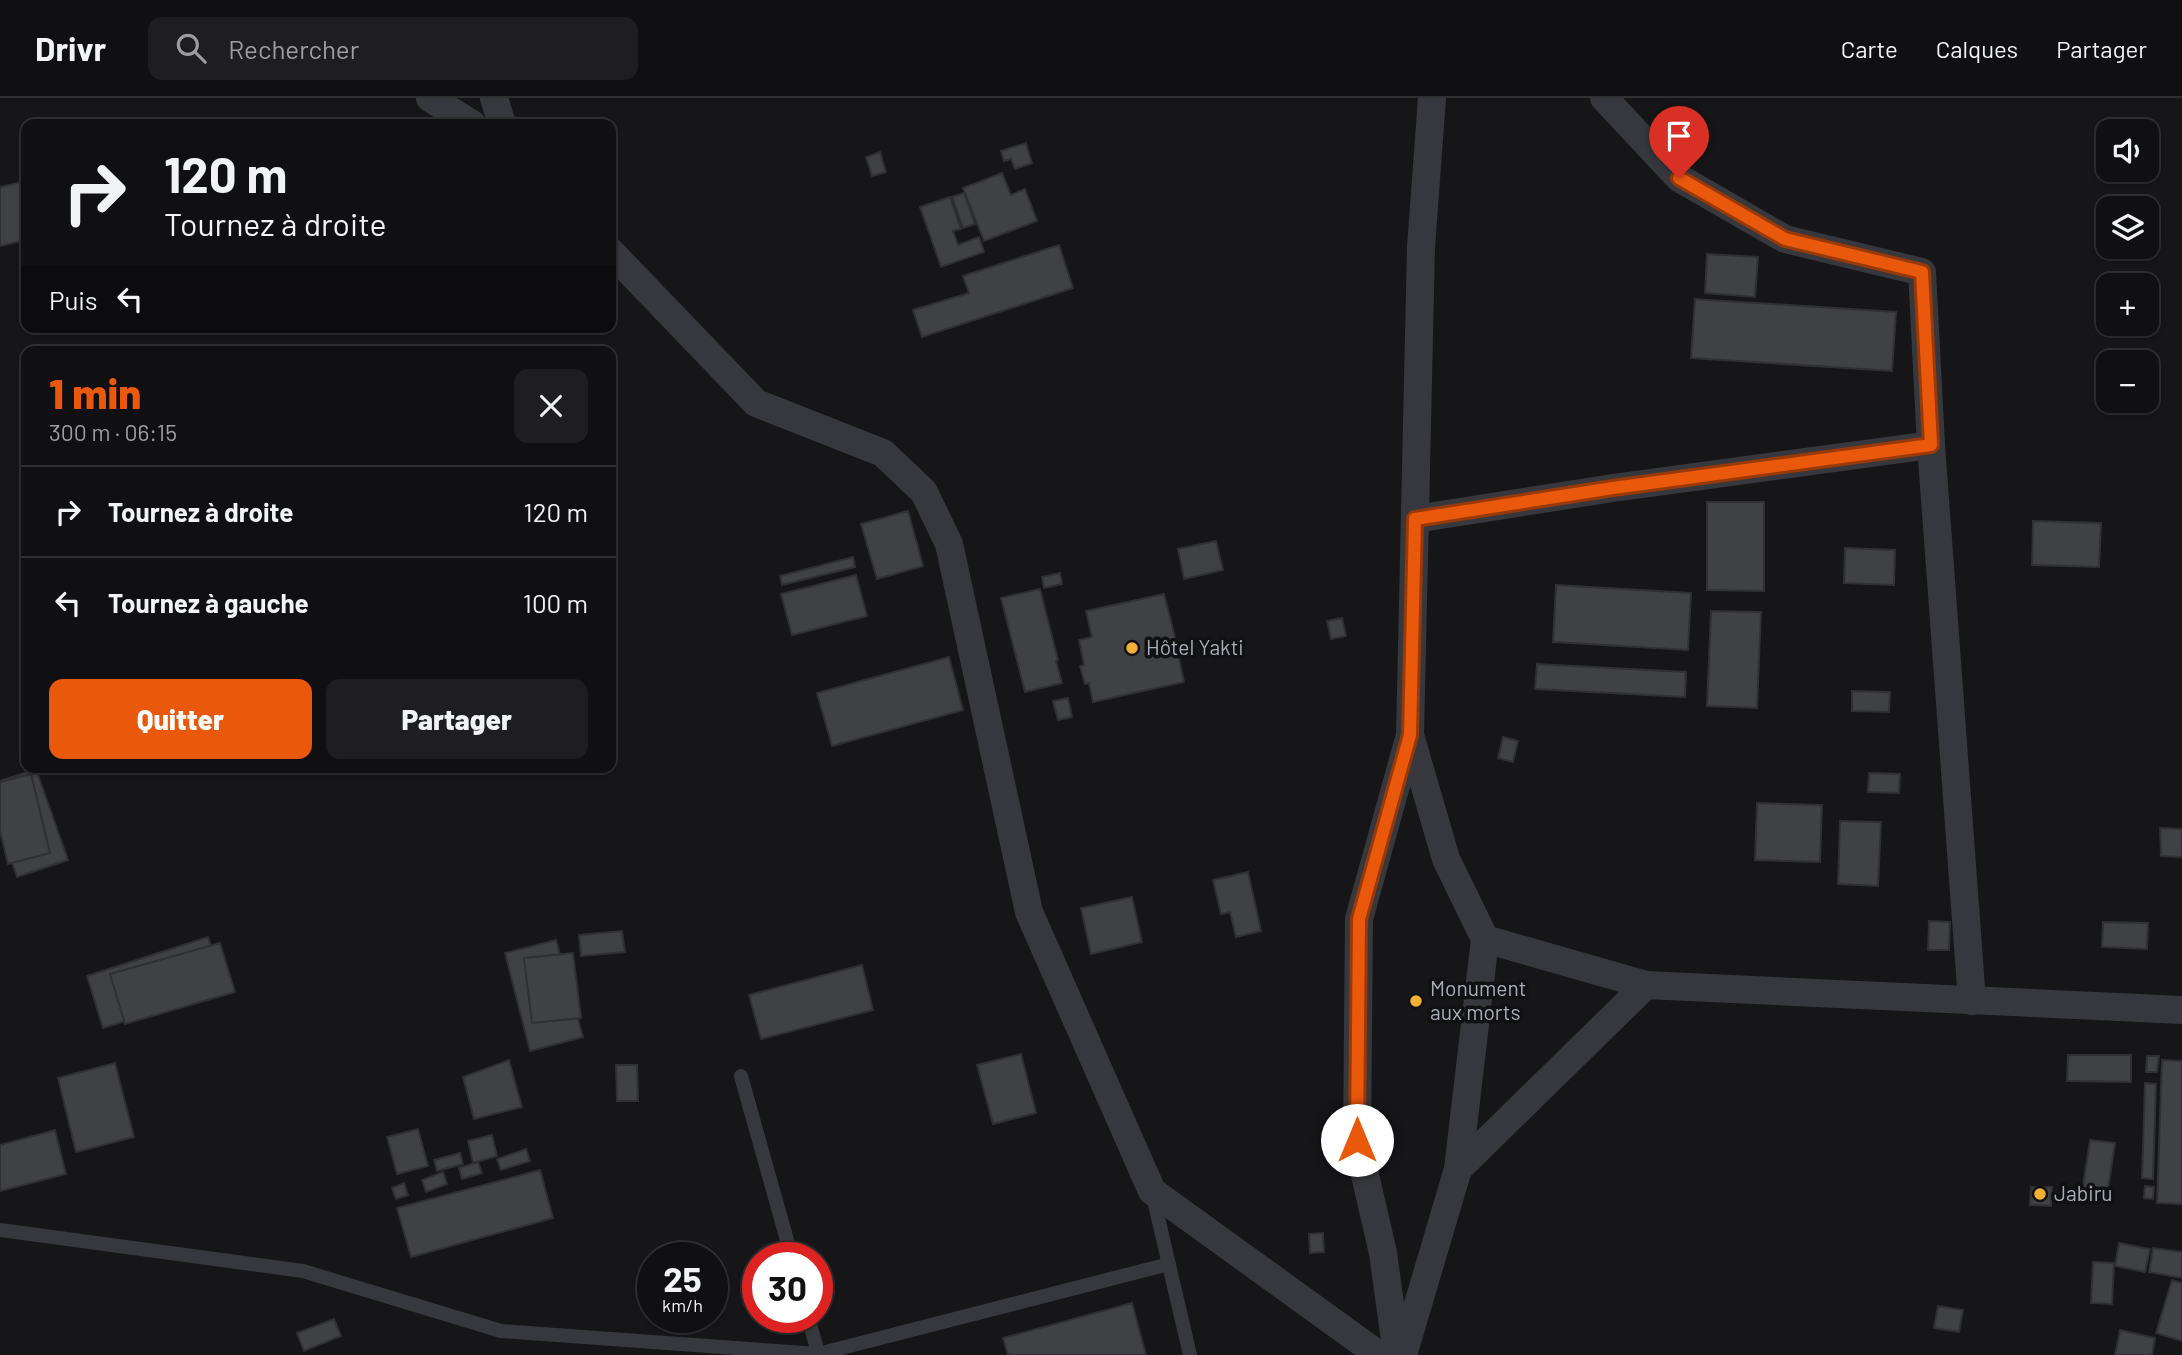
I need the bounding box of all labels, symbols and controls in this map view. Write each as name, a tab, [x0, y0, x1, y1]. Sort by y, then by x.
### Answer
search box	[148, 17, 638, 80]
text: Drivr	[35, 28, 106, 68]
icon: search	[172, 29, 210, 67]
text: Rechercher	[228, 33, 359, 64]
text: Carte	[1841, 34, 1898, 63]
text: Calques	[1936, 34, 2018, 63]
text: Partager	[2056, 34, 2147, 63]
pin	[1649, 106, 1709, 178]
icon: arrive	[1660, 117, 1698, 155]
map controls	[2096, 119, 2159, 413]
button: sound	[2096, 119, 2159, 182]
text: 120 m	[164, 144, 287, 203]
icon: right	[49, 147, 140, 238]
button: layers	[2096, 196, 2159, 259]
text: Tournez à droite	[164, 204, 386, 242]
button: +	[2096, 273, 2159, 336]
icon: left	[111, 280, 149, 318]
text: Puis	[49, 284, 97, 315]
button: −	[2096, 350, 2159, 413]
text: 1 min	[49, 367, 141, 417]
button: close	[514, 369, 588, 443]
text: 300 m · 06:15	[49, 418, 177, 446]
icon: right	[49, 493, 87, 531]
text: Tournez à droite	[108, 496, 293, 527]
text: 120 m	[524, 496, 588, 527]
icon: left	[49, 584, 87, 622]
text: Tournez à gauche	[108, 587, 309, 618]
text: 100 m	[523, 587, 588, 618]
place label: Hôtel Yakti	[1146, 634, 1244, 659]
marker: Hôtel Yakti	[1124, 640, 1140, 656]
button: Quitter	[49, 679, 312, 759]
button: Partager	[326, 679, 588, 759]
place label: Monument aux morts	[1430, 975, 1526, 1024]
marker: Monument aux morts	[1408, 993, 1424, 1009]
position arrow	[1320, 1103, 1394, 1177]
place label: Jabiru	[2054, 1180, 2113, 1205]
marker: Jabiru	[2032, 1186, 2048, 1202]
speed limit sign: 30	[742, 1242, 833, 1333]
text: 25	[663, 1257, 702, 1299]
text: km/h	[662, 1294, 703, 1316]

